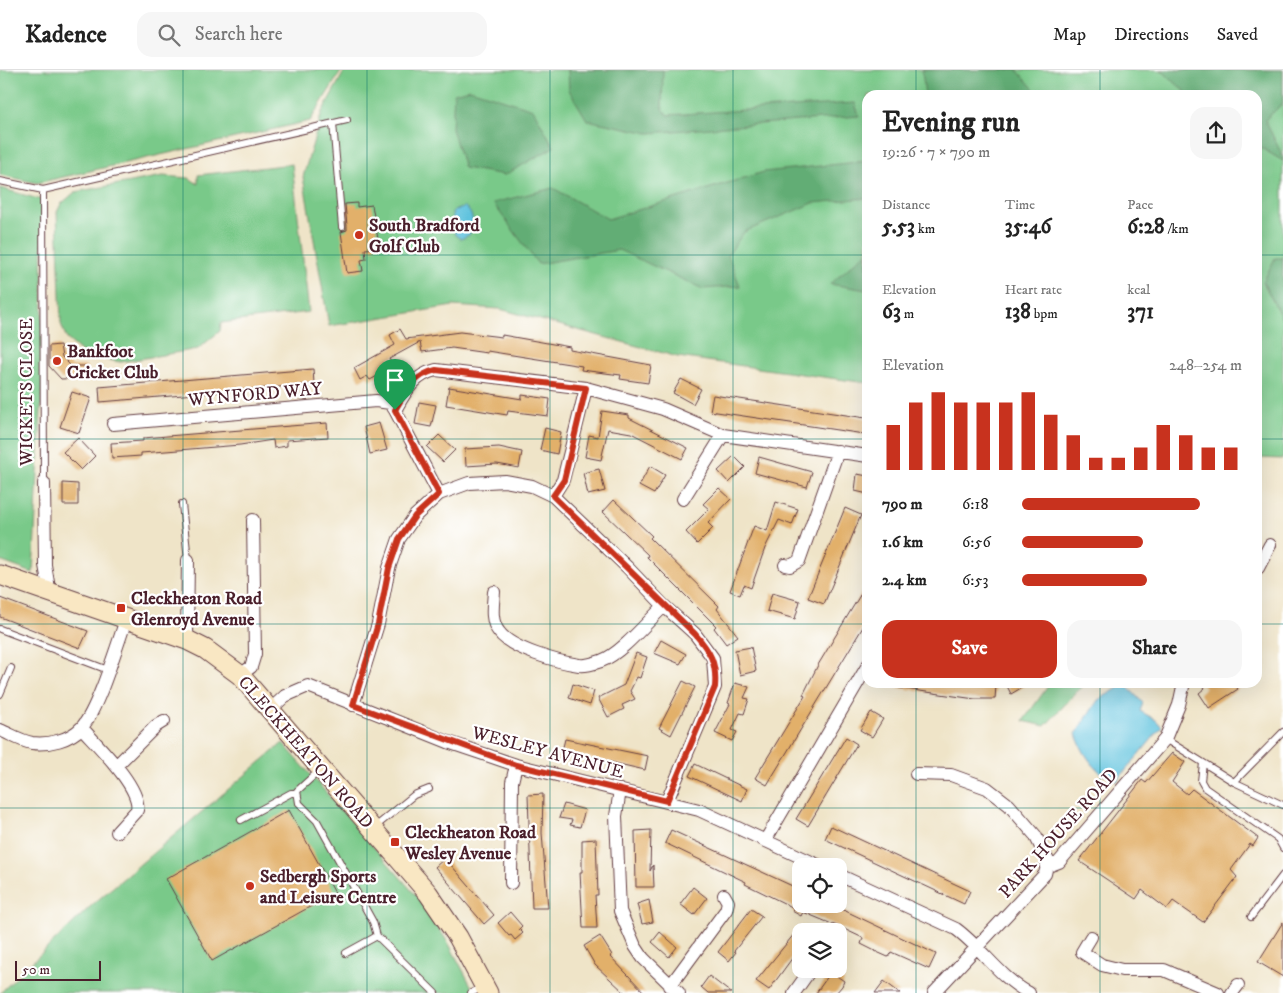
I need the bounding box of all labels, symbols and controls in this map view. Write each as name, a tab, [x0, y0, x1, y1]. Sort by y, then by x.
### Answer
search box	[137, 12, 487, 57]
text: Kadence	[25, 20, 107, 50]
icon: search	[155, 21, 183, 49]
text: Search here	[195, 23, 283, 46]
text: Map	[1053, 24, 1086, 46]
text: Directions	[1114, 24, 1189, 46]
text: Saved	[1217, 24, 1258, 46]
text: Evening run	[882, 105, 1020, 140]
button: share	[1190, 107, 1242, 159]
text: 19:26 · 7 × 790 m	[882, 142, 990, 162]
text: Distance	[882, 196, 930, 214]
text: Time	[1005, 196, 1035, 214]
text: Pace	[1127, 196, 1153, 214]
text: 5.53	[882, 214, 915, 240]
text: 35:46	[1005, 214, 1051, 240]
text: 6:28	[1127, 214, 1165, 240]
place label: South Bradford Golf Club	[369, 215, 481, 258]
text: km	[915, 220, 935, 238]
text: /km	[1165, 220, 1189, 238]
marker: South Bradford Golf Club	[353, 229, 365, 241]
text: Elevation	[882, 281, 936, 299]
text: Heart rate	[1005, 281, 1062, 299]
text: kcal	[1127, 281, 1150, 299]
text: 63	[882, 299, 901, 325]
text: 138	[1005, 299, 1031, 325]
text: 371	[1127, 299, 1154, 325]
text: m	[901, 305, 914, 323]
text: bpm	[1031, 305, 1058, 323]
street label: WICKETS CLOSE	[16, 318, 38, 467]
place label: Bankfoot Cricket Club	[67, 341, 159, 384]
marker: Bankfoot Cricket Club	[51, 355, 63, 367]
text: Elevation	[882, 355, 944, 375]
text: 248–254 m	[1169, 355, 1242, 375]
pin	[374, 359, 416, 410]
icon: arrive	[381, 366, 409, 394]
street label: WYNFORD WAY	[186, 378, 324, 412]
text: 790 m	[882, 494, 922, 514]
text: 6:18	[962, 494, 988, 514]
text: 1.6 km	[882, 532, 923, 552]
text: 6:56	[962, 532, 991, 552]
text: 2.4 km	[882, 570, 927, 590]
text: 6:53	[962, 570, 988, 590]
place label: Cleckheaton Road Glenroyd Avenue	[131, 588, 263, 631]
marker: Cleckheaton Road Glenroyd Avenue	[115, 602, 127, 614]
button: Save	[882, 620, 1057, 678]
button: Share	[1067, 620, 1242, 678]
street label: CLECKHEATON ROAD	[233, 672, 378, 834]
street label: WESLEY AVENUE	[469, 722, 626, 784]
street label: PARK HOUSE ROAD	[995, 764, 1123, 903]
place label: Cleckheaton Road Wesley Avenue	[404, 822, 537, 865]
marker: Cleckheaton Road Wesley Avenue	[389, 836, 401, 848]
map controls	[792, 858, 847, 978]
button: locate	[792, 858, 847, 913]
place label: Sedbergh Sports and Leisure Centre	[260, 866, 397, 909]
marker: Sedbergh Sports and Leisure Centre	[244, 880, 256, 892]
button: layers	[792, 923, 847, 978]
scale bar	[15, 958, 101, 981]
text: 50 m	[22, 961, 50, 979]

